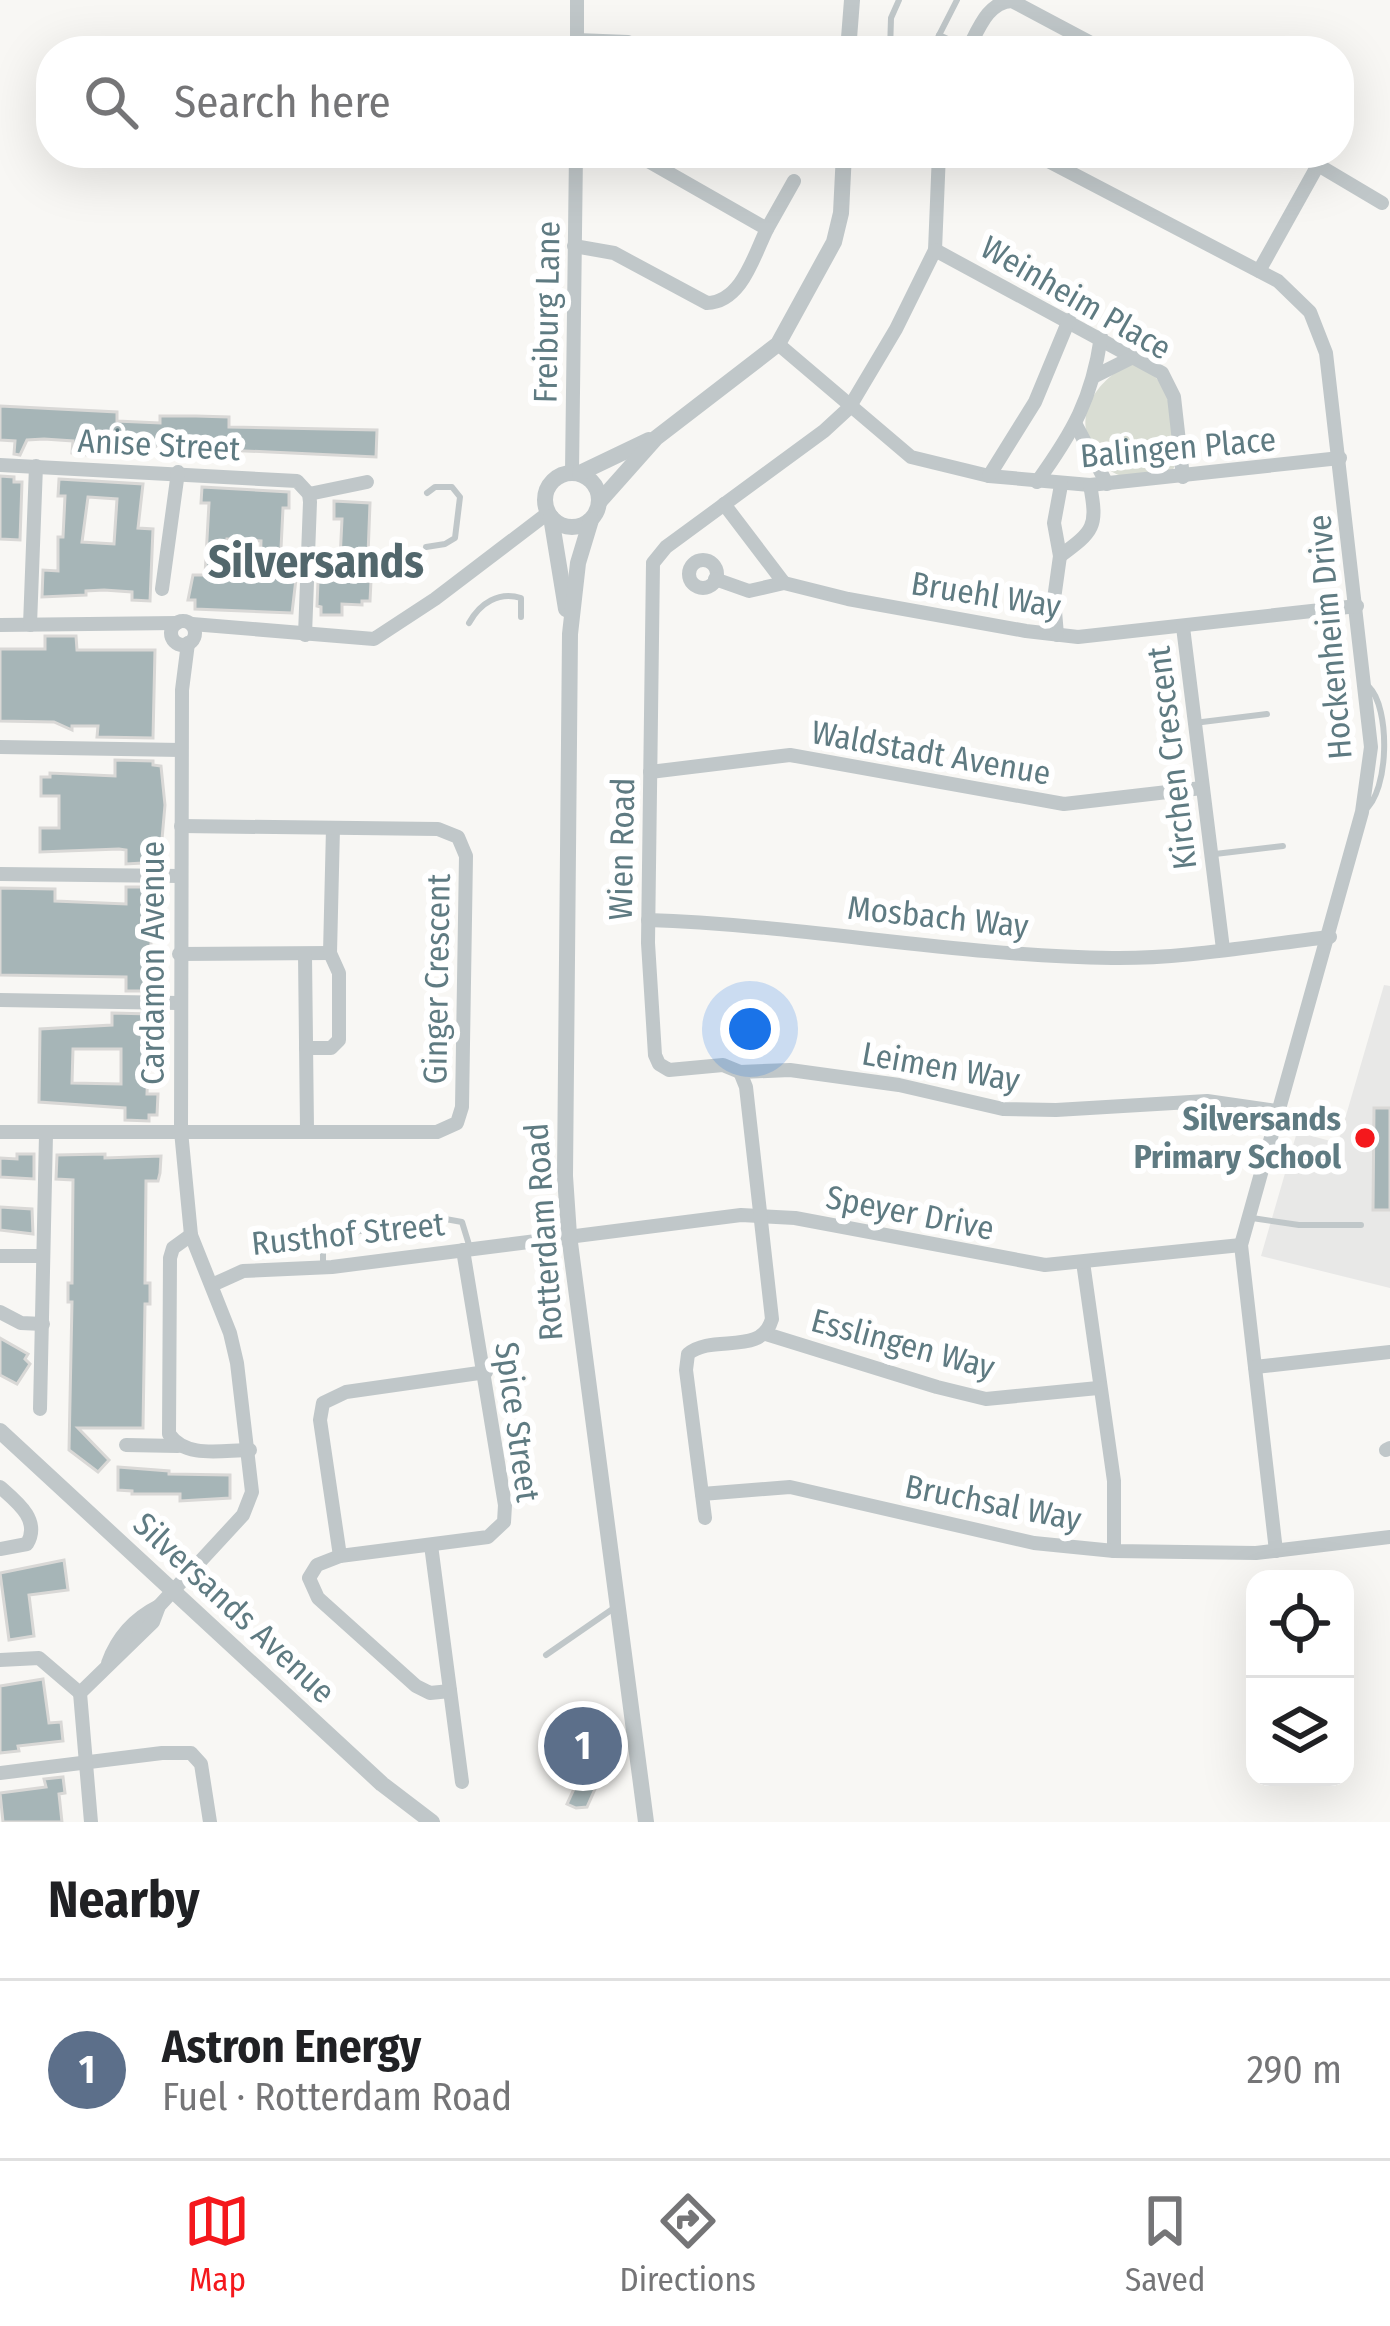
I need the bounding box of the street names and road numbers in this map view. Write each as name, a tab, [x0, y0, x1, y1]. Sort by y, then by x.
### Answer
street label: Freiburg Lane	[525, 221, 569, 403]
street label: Weinheim Place	[974, 227, 1178, 369]
street label: Balingen Place	[1079, 420, 1277, 476]
street label: Anise Street	[77, 421, 241, 469]
street label: Hockenheim Drive	[1299, 513, 1361, 761]
street label: Bruehl Way	[908, 563, 1064, 627]
street label: Kirchen Crescent	[1138, 644, 1206, 872]
street label: Waldstadt Avenue	[808, 712, 1054, 794]
street label: Wien Road	[601, 777, 643, 921]
street label: Cardamon Avenue	[133, 841, 173, 1085]
street label: Ginger Crescent	[415, 873, 459, 1085]
street label: Mosbach Way	[846, 888, 1031, 946]
street label: Leimen Way	[859, 1033, 1023, 1101]
street label: Rotterdam Road	[516, 1122, 572, 1342]
street label: Speyer Drive	[823, 1177, 997, 1249]
street label: Rusthof Street	[250, 1204, 447, 1264]
street label: Esslingen Way	[807, 1300, 999, 1388]
street label: Spice Street	[486, 1340, 548, 1505]
street label: Bruchsal Way	[902, 1466, 1085, 1540]
street label: Silversands Avenue	[125, 1504, 343, 1712]

